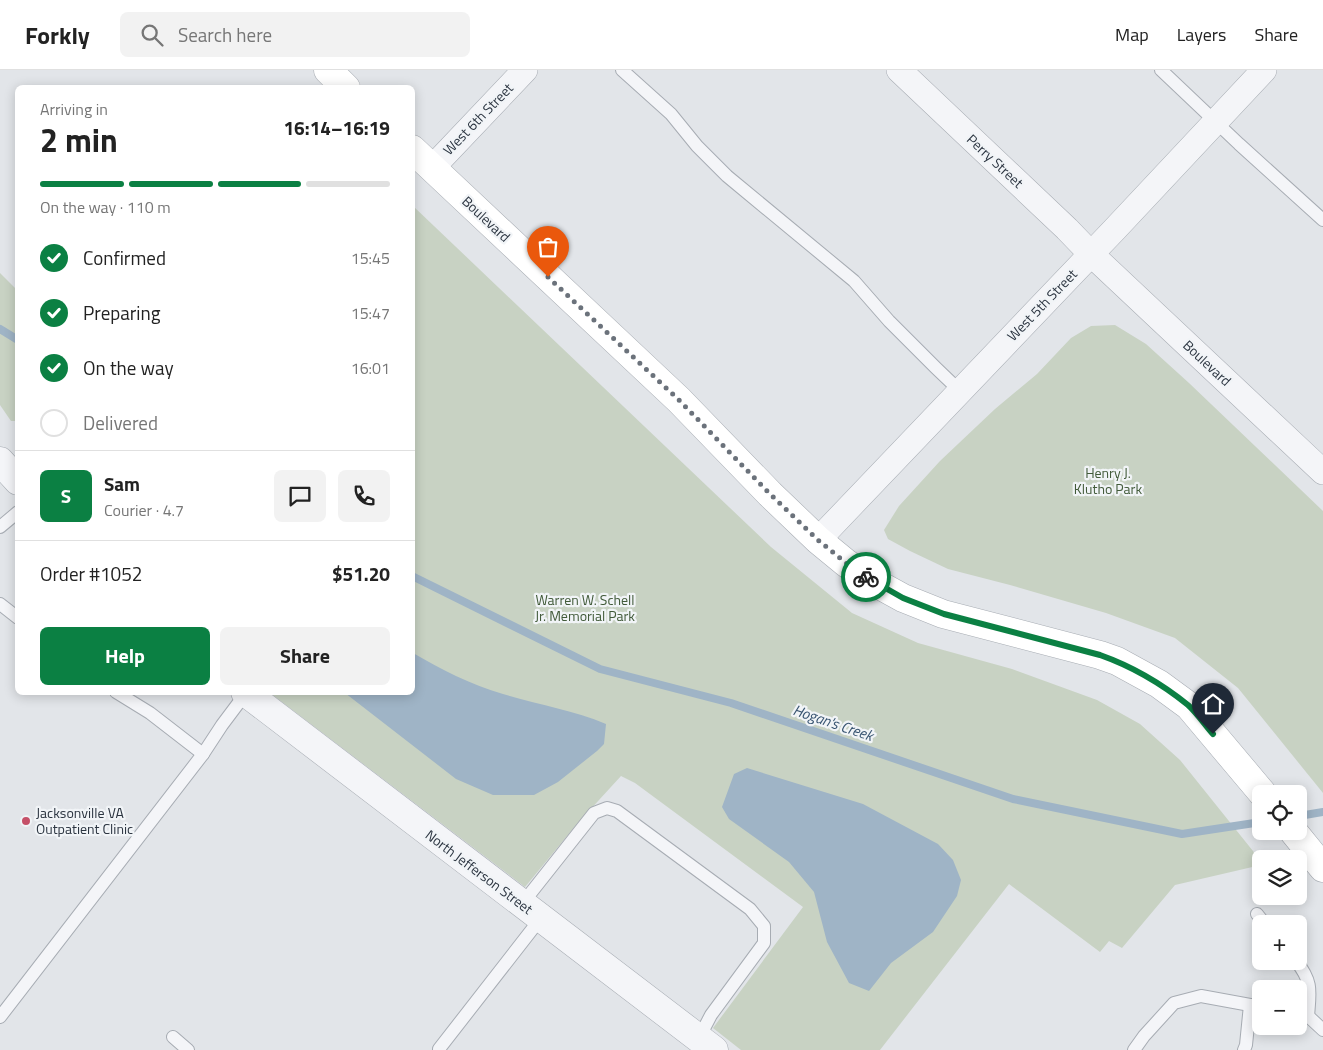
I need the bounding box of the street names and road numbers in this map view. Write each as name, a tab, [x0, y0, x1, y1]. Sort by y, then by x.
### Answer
street label: West 6th Street	[438, 78, 518, 159]
street label: Perry Street	[962, 129, 1028, 193]
street label: Boulevard	[457, 191, 515, 247]
street label: West 5th Street	[1002, 264, 1082, 345]
street label: Boulevard	[1178, 335, 1236, 391]
street label: North Jefferson Street	[421, 824, 538, 919]

